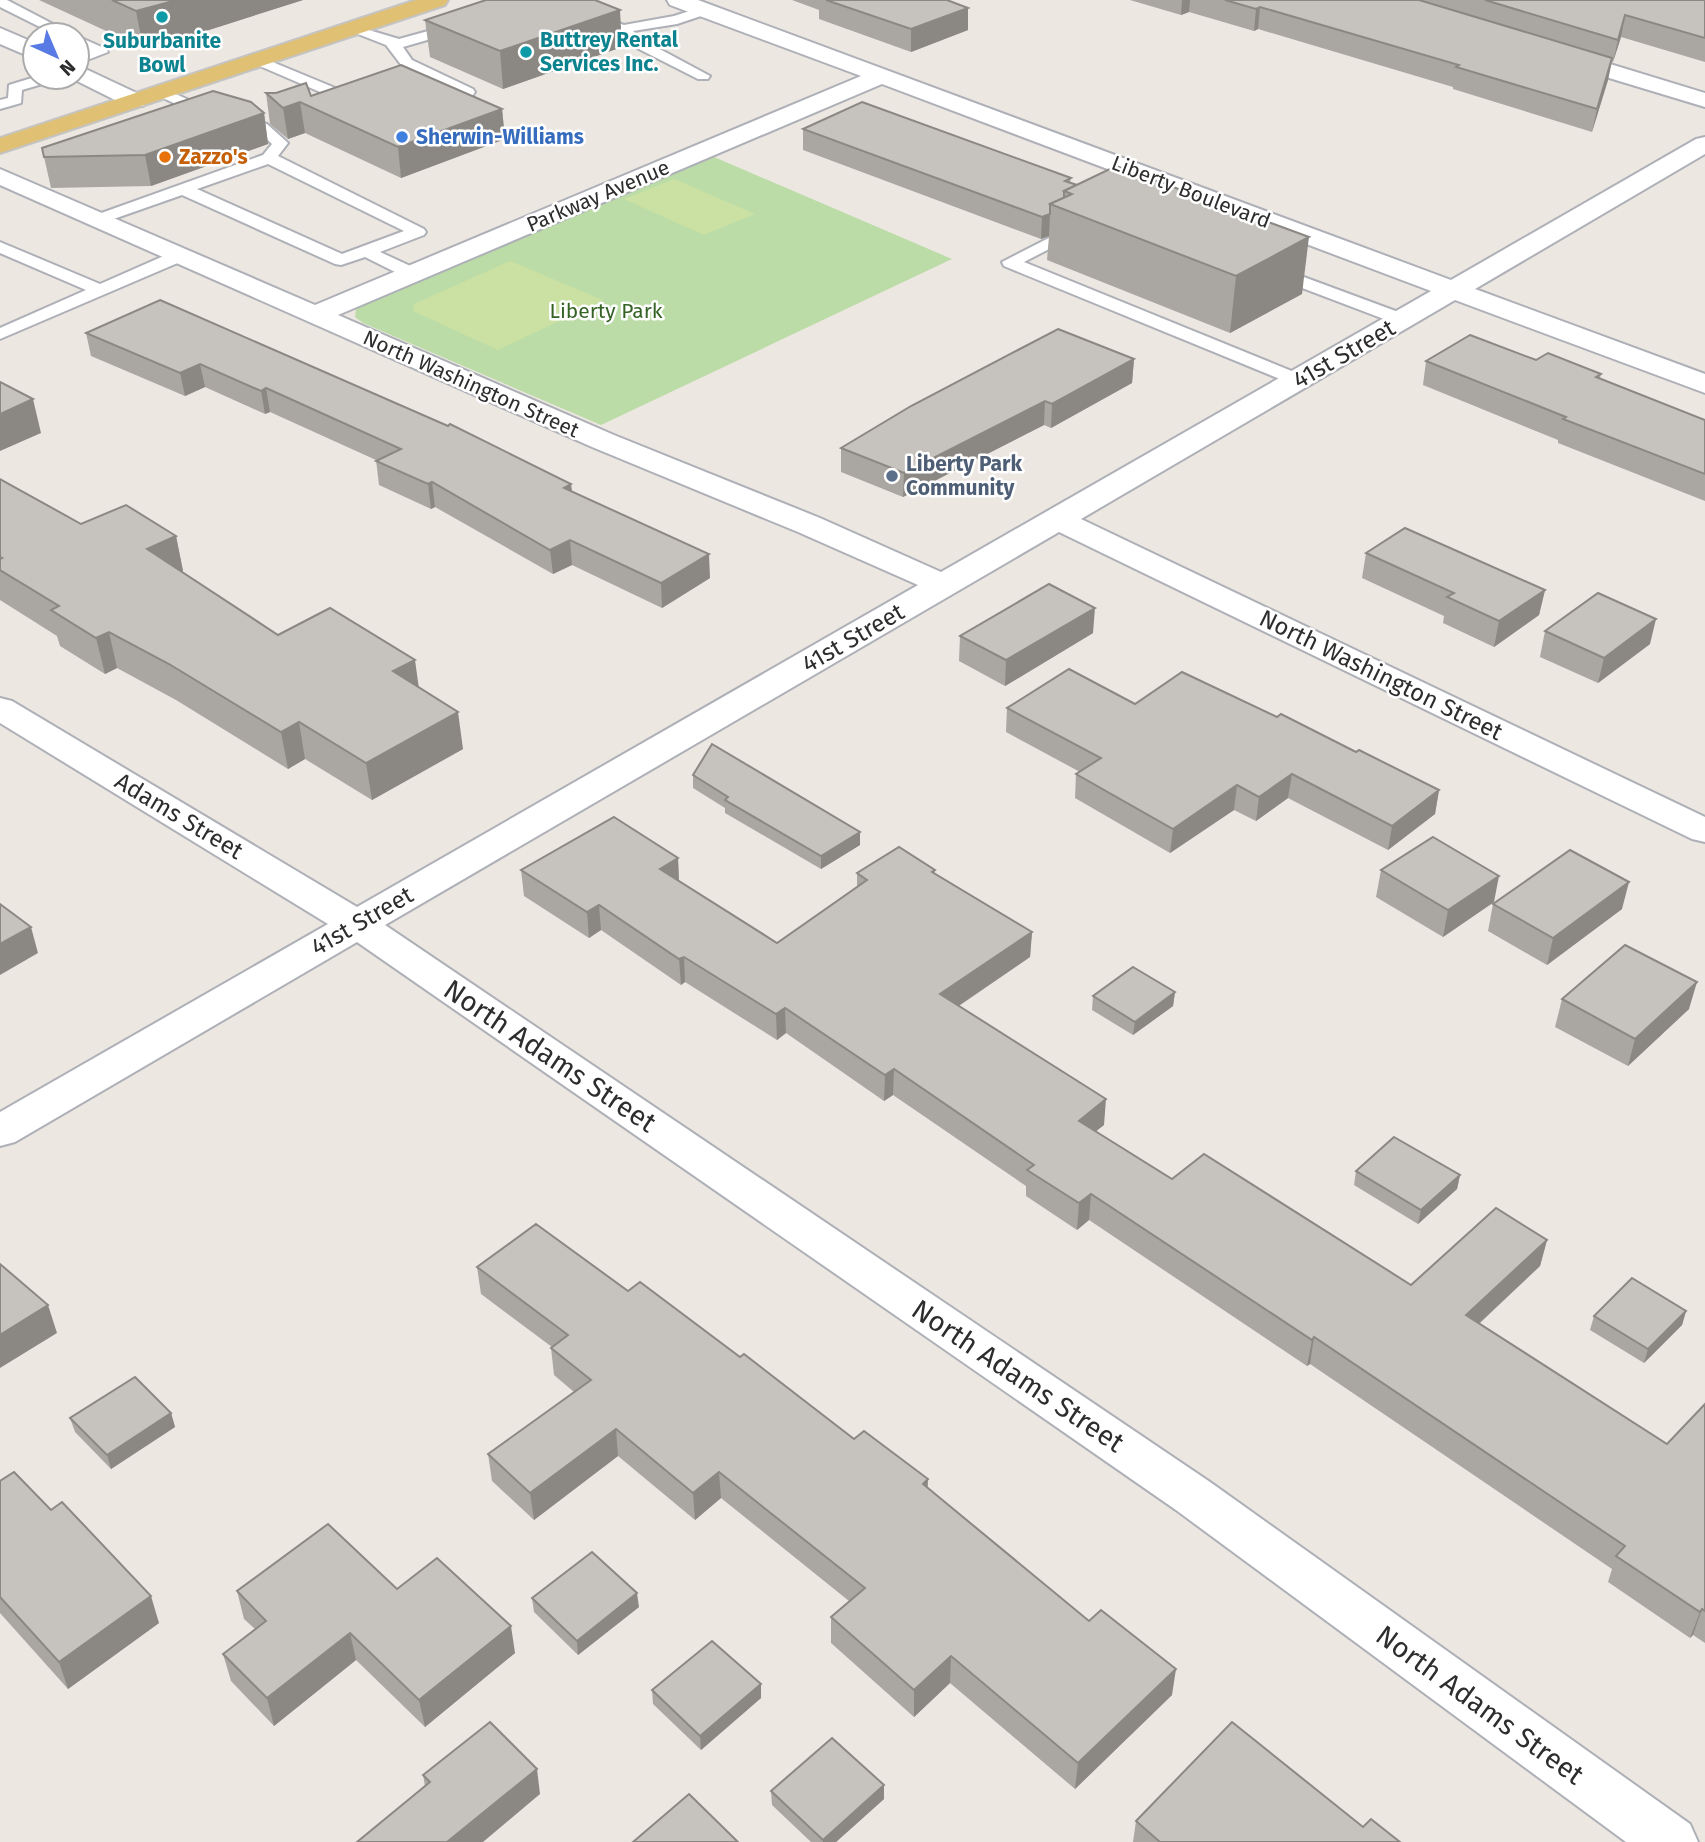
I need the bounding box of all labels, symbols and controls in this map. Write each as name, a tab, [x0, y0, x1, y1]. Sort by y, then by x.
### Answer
marker: Suburbanite Bowl	[154, 9, 170, 25]
north arrow	[21, 21, 91, 91]
place label: Buttrey Rental Services Inc.	[540, 27, 679, 77]
place label: Suburbanite Bowl	[103, 28, 222, 78]
marker: Buttrey Rental Services Inc.	[518, 44, 534, 60]
text: N	[55, 55, 80, 81]
place label: Sherwin-Williams	[416, 124, 584, 150]
marker: Sherwin-Williams	[394, 129, 410, 145]
place label: Zazzo's	[179, 144, 248, 170]
marker: Zazzo's	[157, 149, 173, 165]
street label: Liberty Boulevard	[1108, 150, 1274, 234]
street label: Parkway Avenue	[523, 154, 673, 238]
park label: Liberty Park	[549, 298, 663, 324]
street label: 41st Street	[1288, 313, 1400, 394]
street label: North Washington Street	[359, 325, 583, 444]
place label: Liberty Park Community	[906, 451, 1023, 501]
marker: Liberty Park Community	[884, 468, 900, 484]
street label: 41st Street	[797, 597, 909, 678]
street label: North Washington Street	[1255, 604, 1507, 746]
street label: Adams Street	[110, 767, 248, 865]
street label: 41st Street	[306, 880, 418, 961]
street label: North Adams Street	[438, 973, 663, 1140]
street label: North Adams Street	[906, 1293, 1131, 1460]
street label: North Adams Street	[1370, 1619, 1591, 1792]

